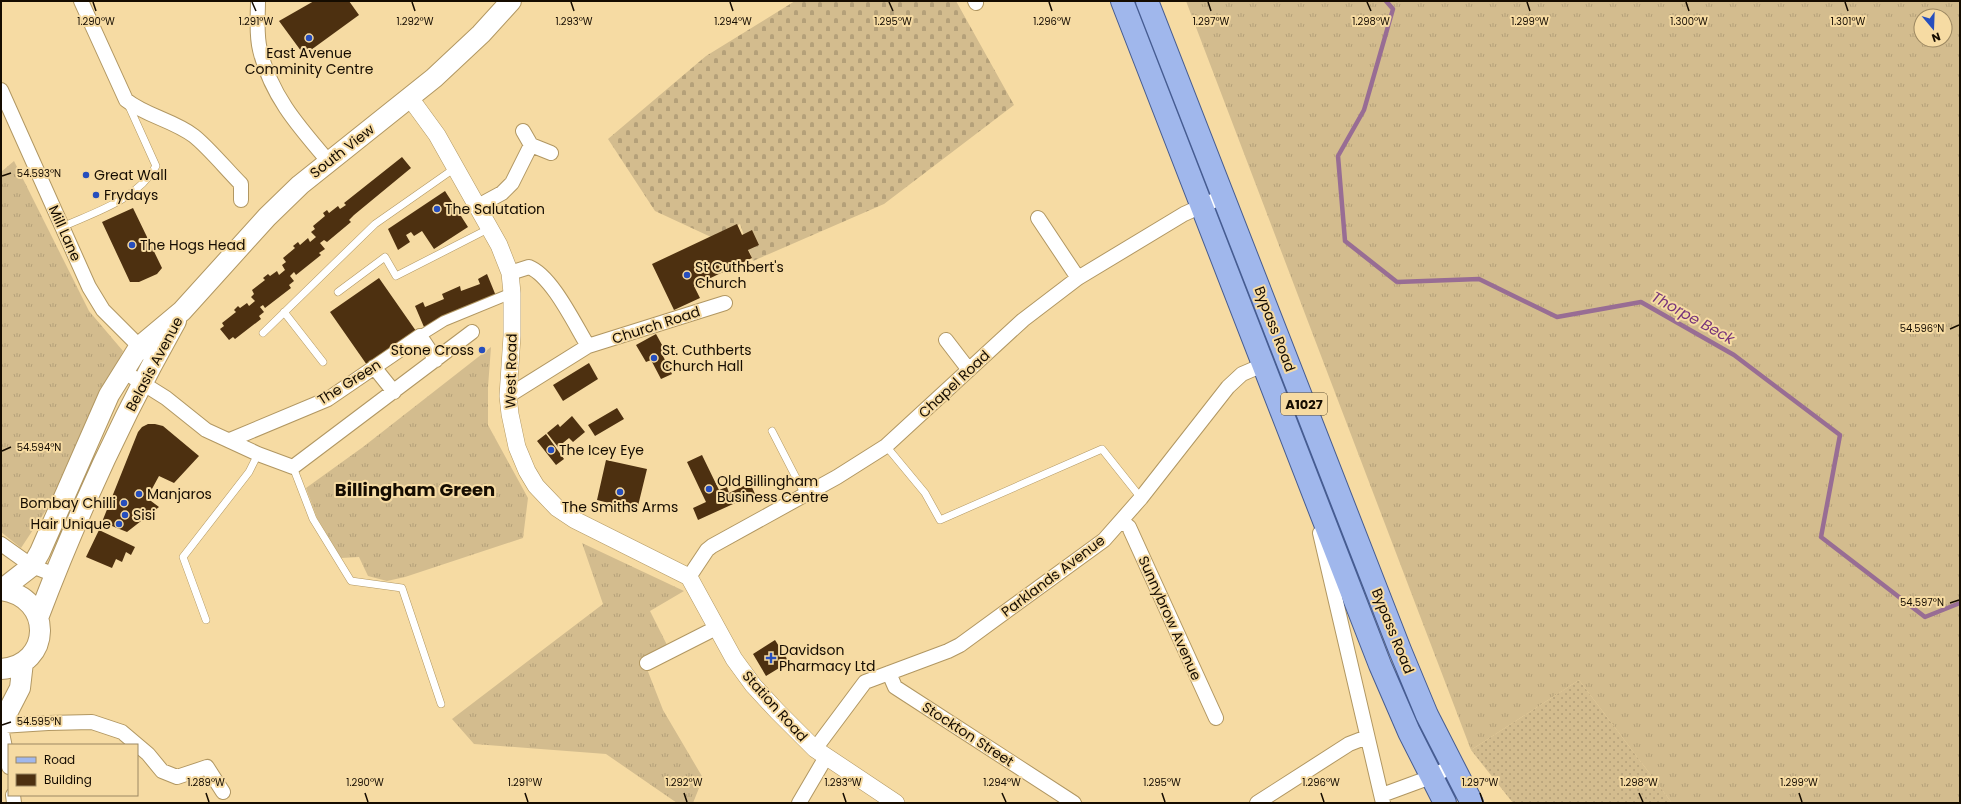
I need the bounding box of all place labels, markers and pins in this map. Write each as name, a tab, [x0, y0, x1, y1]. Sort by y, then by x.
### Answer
marker: East Avenue Comminity Centre	[304, 33, 314, 43]
place label: East Avenue Comminity Centre	[245, 43, 374, 79]
place label: Great Wall	[94, 165, 167, 185]
marker: Great Wall	[81, 170, 91, 180]
place label: Frydays	[104, 185, 158, 205]
marker: Frydays	[91, 190, 101, 200]
place label: The Salutation	[445, 199, 545, 219]
marker: The Salutation	[432, 204, 442, 214]
place label: The Hogs Head	[140, 235, 245, 255]
marker: The Hogs Head	[127, 240, 137, 250]
place label: St Cuthbert's Church	[695, 257, 784, 293]
marker: St Cuthbert's Church	[682, 270, 692, 280]
place label: Stone Cross	[391, 340, 474, 360]
place label: St. Cuthberts Church Hall	[662, 340, 752, 376]
marker: Stone Cross	[477, 345, 487, 355]
marker: St. Cuthberts Church Hall	[649, 353, 659, 363]
place label: The Icey Eye	[559, 440, 644, 460]
marker: The Icey Eye	[546, 445, 556, 455]
place label: Old Billingham Business Centre	[717, 471, 829, 507]
place label: Manjaros	[147, 484, 212, 504]
marker: Old Billingham Business Centre	[704, 484, 714, 494]
marker: The Smiths Arms	[615, 487, 625, 497]
marker: Manjaros	[134, 489, 144, 499]
place label: Bombay Chilli	[20, 493, 116, 513]
place label: The Smiths Arms	[562, 497, 678, 517]
marker: Bombay Chilli	[119, 498, 129, 508]
place label: Sisi	[133, 505, 155, 525]
marker: Sisi	[120, 510, 130, 520]
place label: Hair Unique	[30, 514, 111, 534]
marker: Hair Unique	[114, 519, 124, 529]
place label: Davidson Pharmacy Ltd	[779, 640, 875, 676]
marker: Davidson Pharmacy Ltd	[766, 653, 776, 663]

